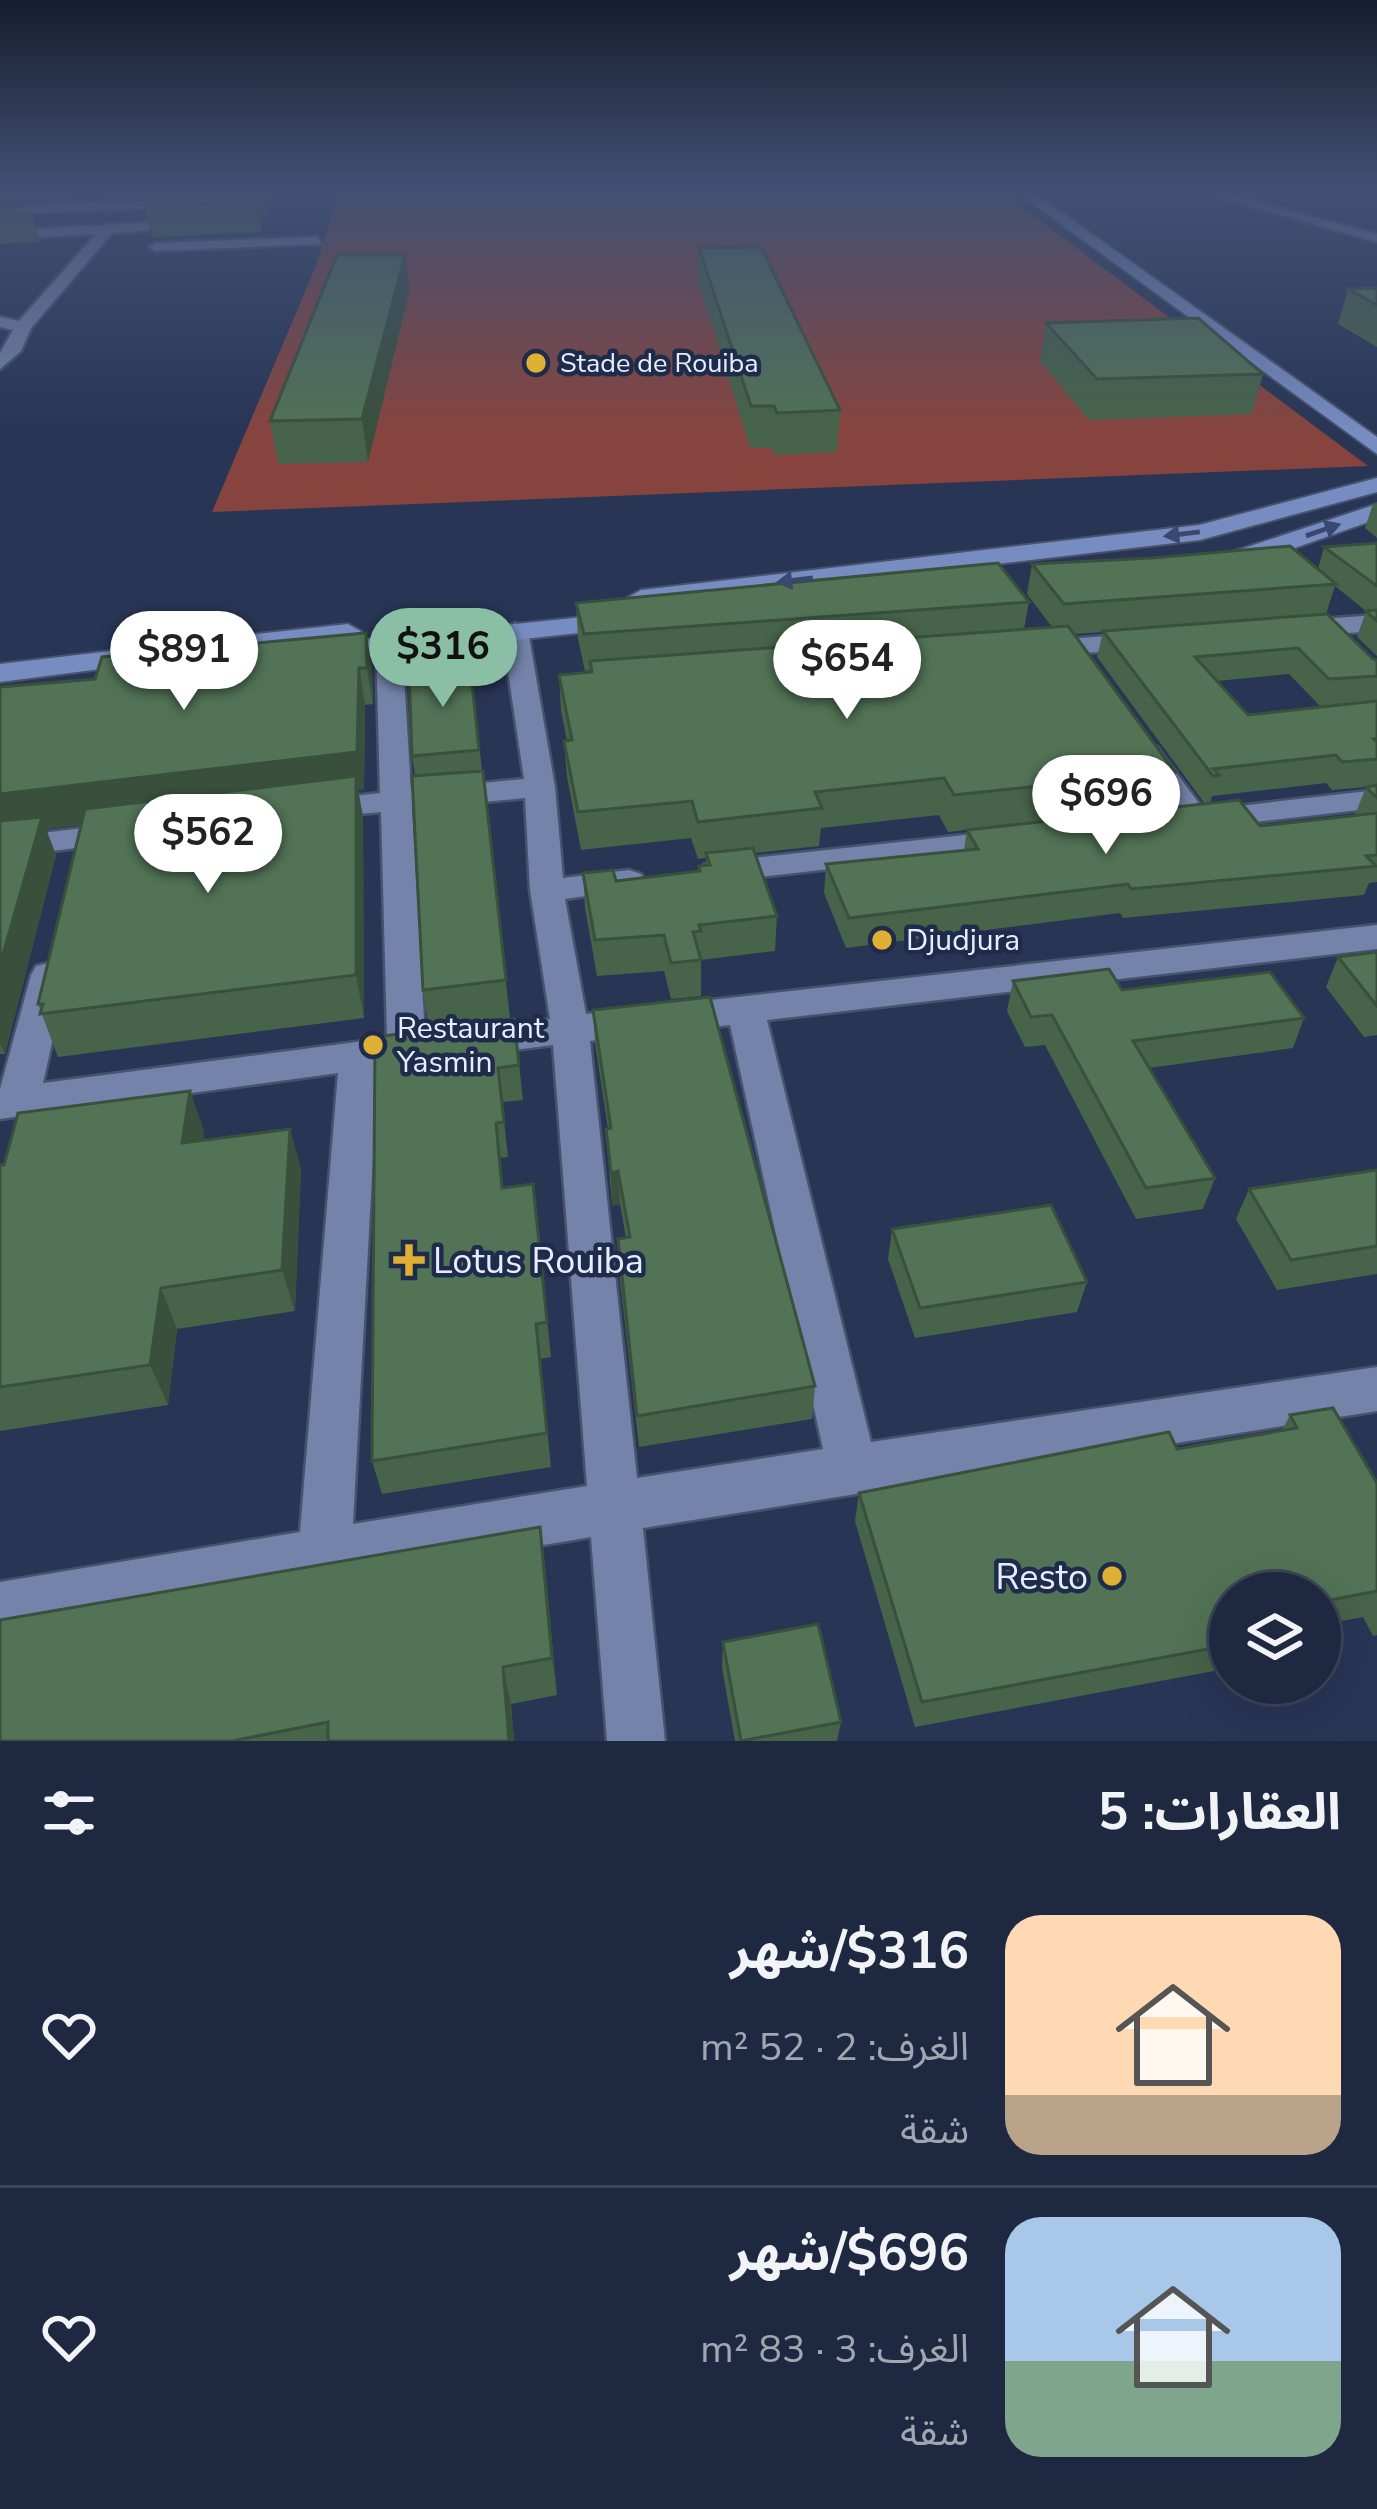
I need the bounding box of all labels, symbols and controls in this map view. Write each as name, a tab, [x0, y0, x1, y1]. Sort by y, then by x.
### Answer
place label: Stade de Rouiba	[560, 345, 759, 382]
marker: Stade de Rouiba	[523, 350, 549, 376]
one-way arrow	[1305, 520, 1341, 539]
one-way arrow	[1163, 525, 1201, 544]
one-way arrow	[776, 570, 813, 589]
pin: $316	[372, 608, 514, 710]
pin: $891	[113, 611, 255, 713]
text: $316	[396, 620, 490, 673]
pin: $654	[776, 620, 918, 722]
text: $891	[137, 623, 231, 676]
text: $654	[800, 632, 894, 685]
pin: $696	[1035, 755, 1177, 857]
text: $696	[1059, 767, 1153, 820]
pin: $562	[137, 794, 279, 896]
text: $562	[161, 806, 255, 859]
place label: Djudjura	[906, 920, 1020, 961]
marker: Djudjura	[869, 927, 895, 953]
place label: Restaurant Yasmin	[396, 1008, 545, 1083]
marker: Restaurant Yasmin	[360, 1032, 386, 1058]
place label: Lotus Rouiba	[433, 1237, 644, 1286]
marker: Lotus Rouiba	[396, 1247, 422, 1273]
place label: Resto	[996, 1553, 1088, 1602]
marker: Resto	[1099, 1563, 1125, 1589]
map controls	[1209, 1572, 1341, 1704]
button: layers	[1209, 1572, 1341, 1704]
text: العقارات: 5	[1098, 1777, 1341, 1847]
icon: filters	[36, 1780, 102, 1846]
text: $316/شهر	[730, 1916, 969, 1986]
icon: home	[1101, 1963, 1245, 2107]
icon: heart	[36, 2002, 102, 2068]
text: الغرف: 2 · 52 m²	[700, 2021, 969, 2074]
text: شقة	[900, 2104, 969, 2157]
text: $696/شهر	[730, 2218, 969, 2288]
icon: home	[1101, 2265, 1245, 2409]
icon: heart	[36, 2304, 102, 2370]
text: الغرف: 3 · 83 m²	[700, 2323, 969, 2376]
text: شقة	[900, 2406, 969, 2459]

